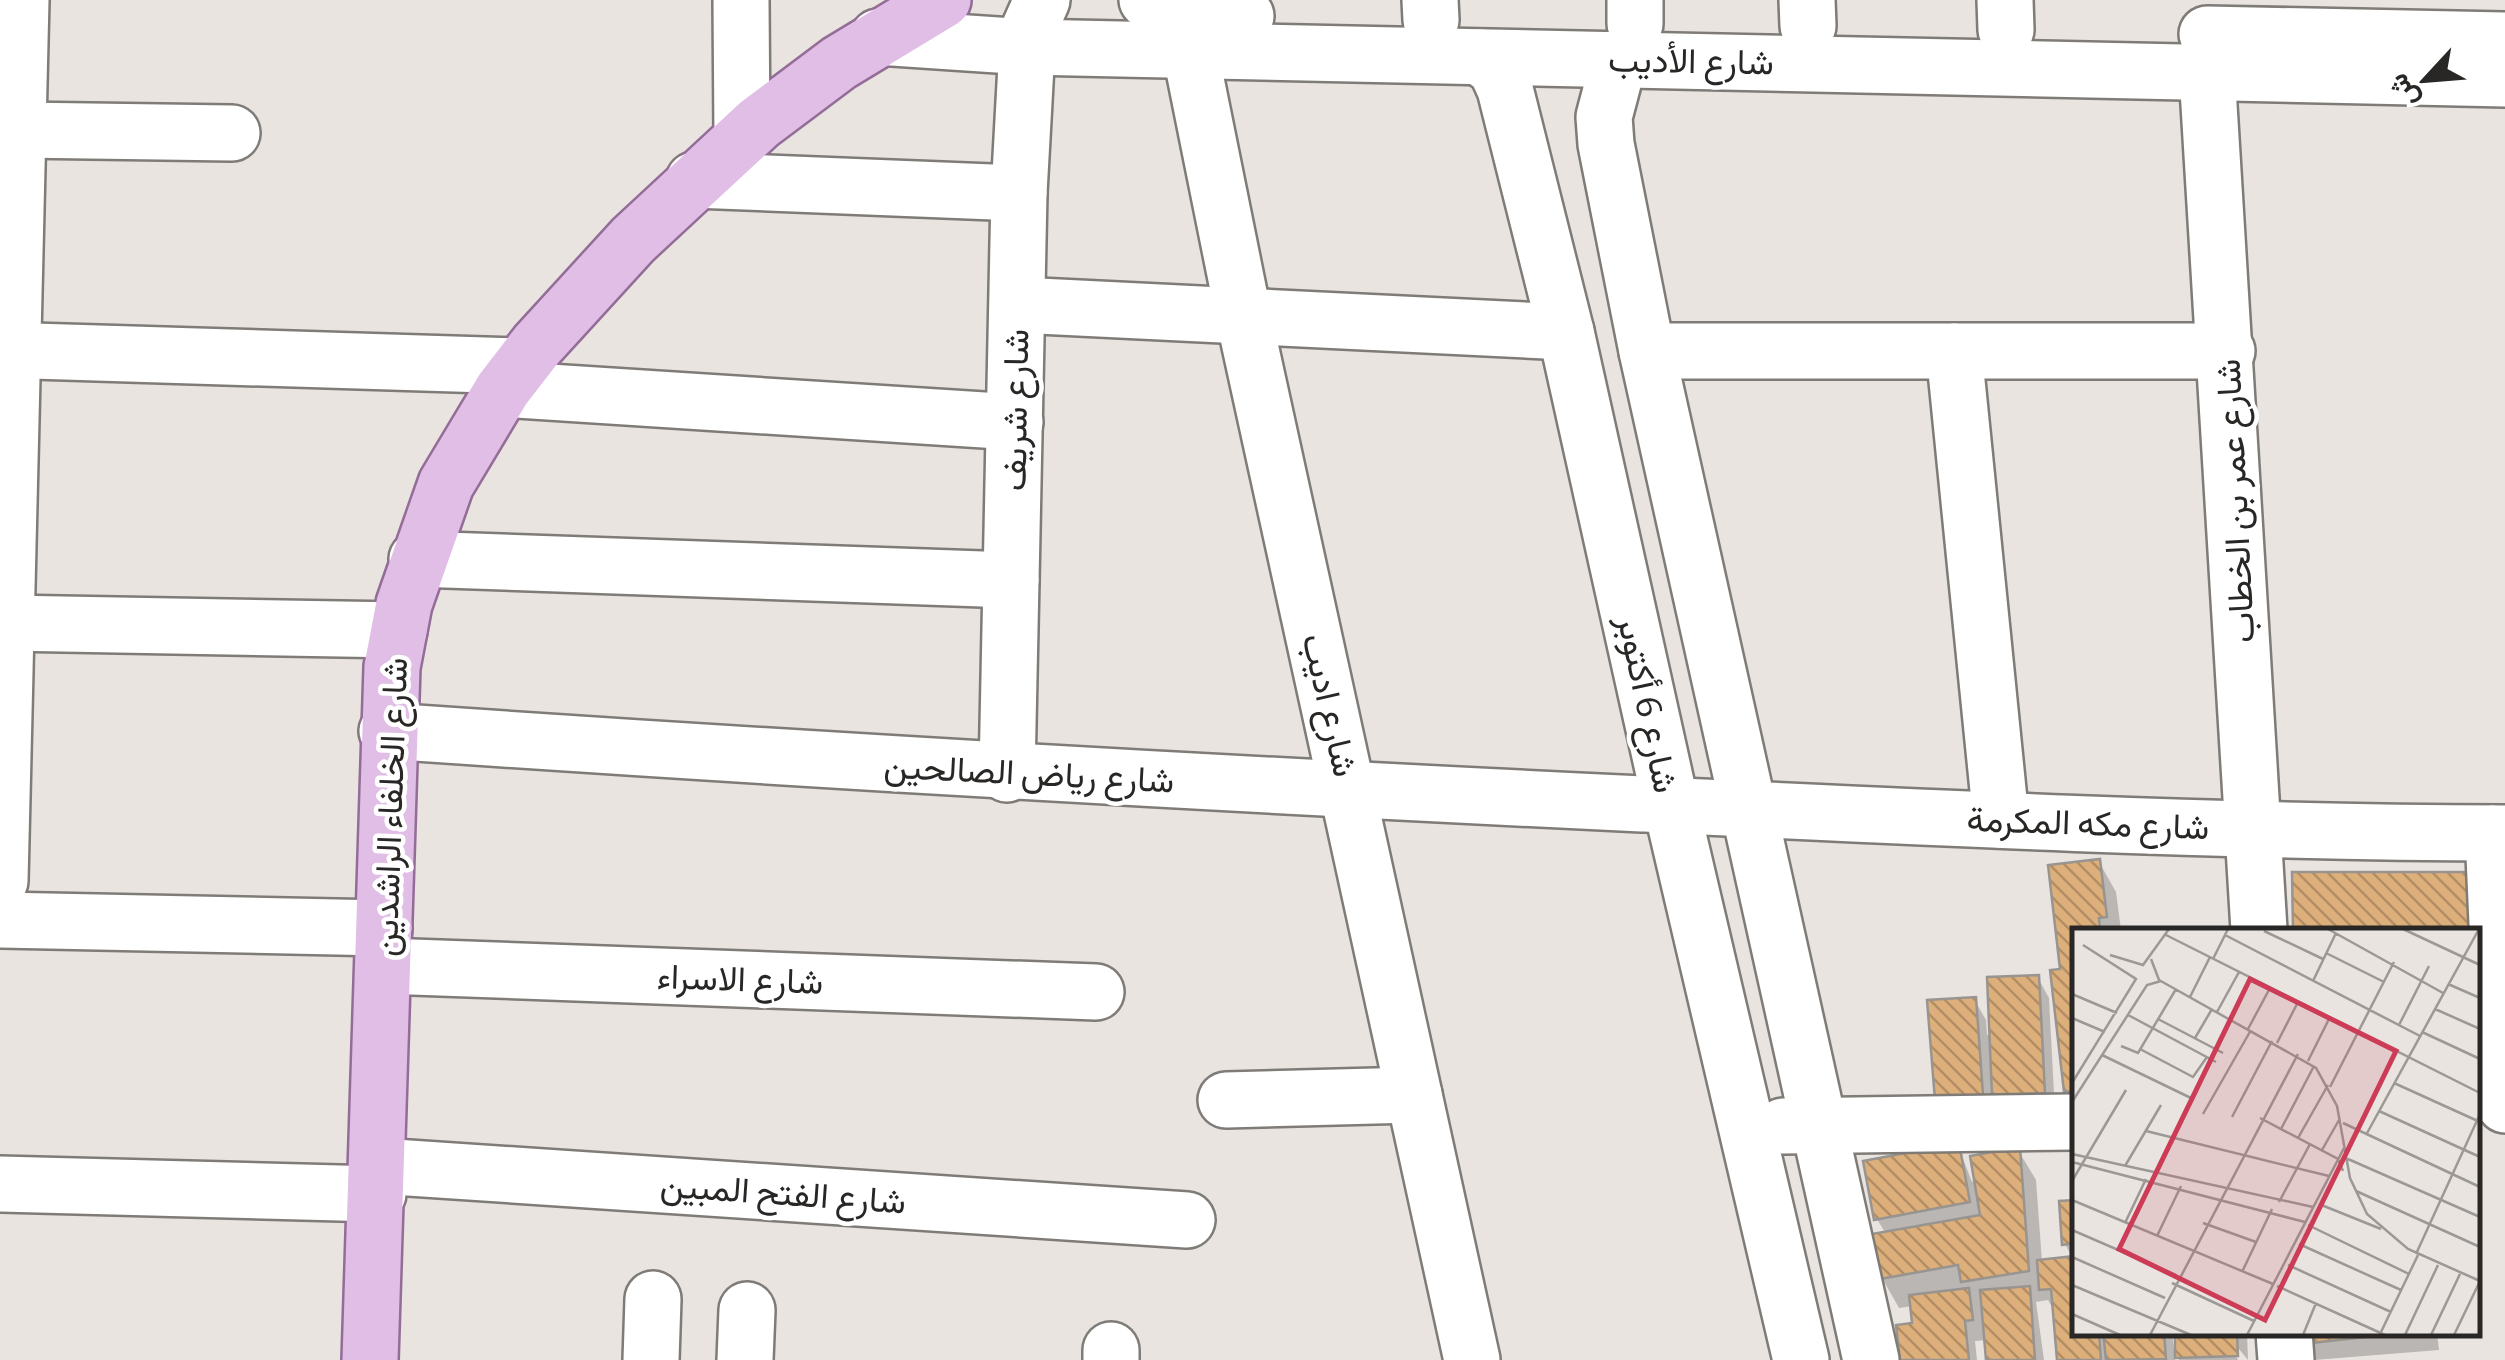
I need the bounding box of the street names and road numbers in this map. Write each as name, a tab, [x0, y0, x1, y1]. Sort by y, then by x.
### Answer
street label: شارع الأديب	[1608, 39, 1774, 86]
street label: شارع شريف	[993, 329, 1040, 491]
street label: شارع عمر بن الخطاب	[2207, 358, 2266, 644]
street label: شارع 6 أكتوبر	[1606, 610, 1687, 797]
street label: شارع اديب	[1290, 629, 1367, 781]
street label: شارع الخلفاء الراشدين	[364, 657, 419, 957]
street label: شارع رياض الصالحين	[883, 744, 1175, 805]
street label: شارع مكه المكرمة	[1966, 798, 2210, 851]
street label: شارع الاسراء	[656, 955, 824, 1006]
street label: شارع الفتح المبين	[659, 1163, 907, 1226]

